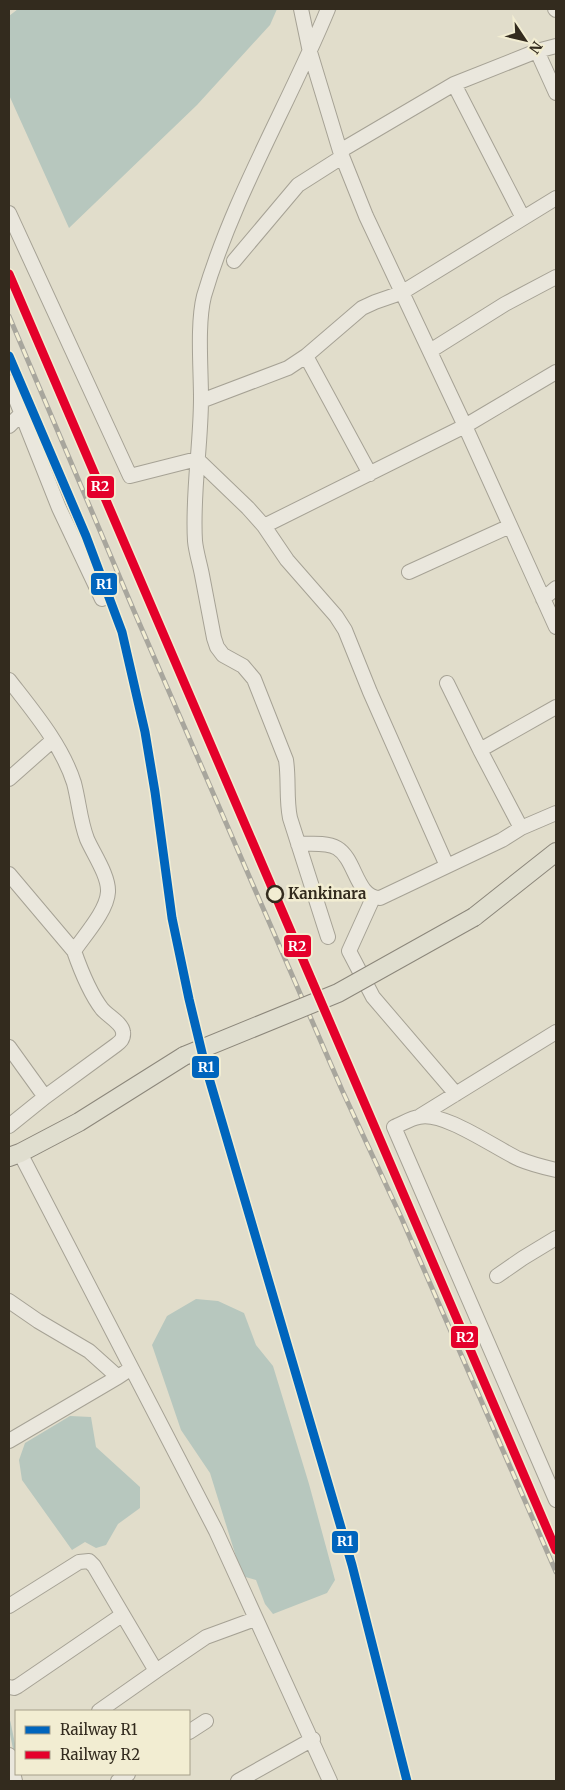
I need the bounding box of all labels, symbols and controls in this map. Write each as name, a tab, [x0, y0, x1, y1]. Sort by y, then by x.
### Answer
north arrow	[500, 15, 550, 65]
text: N	[525, 38, 546, 57]
line badge: R2	[86, 475, 115, 499]
text: R2	[91, 477, 109, 495]
line badge: R1	[90, 572, 118, 596]
text: R1	[96, 575, 113, 593]
place label: Kankinara	[288, 884, 367, 903]
marker: Kankinara	[266, 885, 284, 903]
line badge: R2	[283, 934, 312, 958]
text: R2	[288, 937, 306, 955]
line badge: R1	[191, 1055, 220, 1079]
text: R1	[198, 1058, 215, 1076]
line badge: R2	[450, 1325, 479, 1349]
text: R2	[456, 1328, 474, 1346]
line badge: R1	[331, 1530, 359, 1554]
text: R1	[337, 1532, 354, 1550]
legend	[15, 1710, 190, 1775]
text: Railway R1	[60, 1720, 138, 1739]
text: Railway R2	[60, 1745, 140, 1764]

